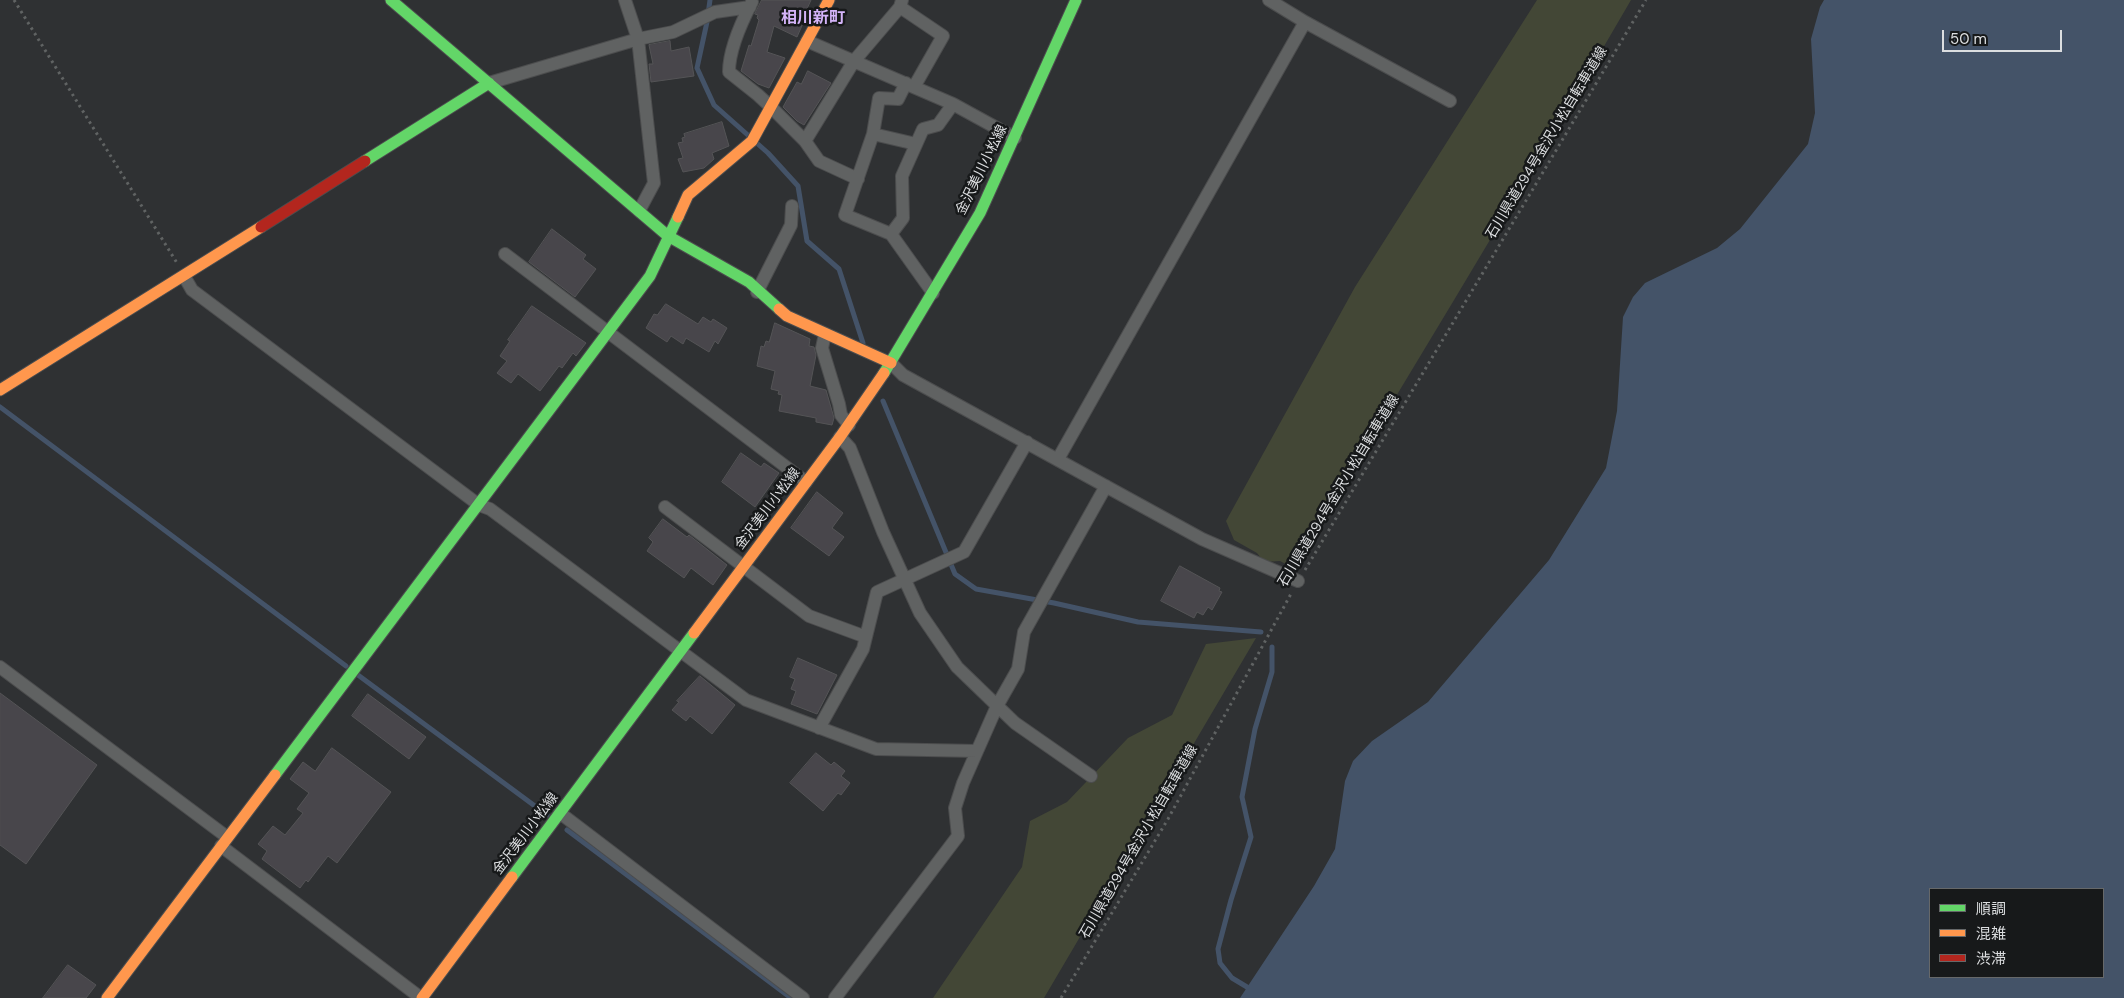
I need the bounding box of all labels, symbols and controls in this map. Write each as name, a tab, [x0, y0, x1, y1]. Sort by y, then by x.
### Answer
district label: 相川新町	[781, 9, 845, 29]
scale bar	[1944, 20, 2064, 52]
text: 50 m	[1950, 29, 1987, 49]
street label: 石川県道294号金沢小松自転車道線	[1483, 44, 1611, 242]
street label: 金沢美川小松線	[953, 122, 1011, 218]
street label: 石川県道294号金沢小松自転車道線	[1275, 392, 1403, 590]
street label: 金沢美川小松線	[732, 465, 804, 553]
street label: 石川県道294号金沢小松自転車道線	[1076, 742, 1202, 942]
street label: 金沢美川小松線	[490, 790, 562, 878]
legend	[1929, 888, 2104, 978]
text: 順調	[1976, 899, 2006, 919]
text: 混雑	[1976, 924, 2006, 944]
text: 渋滞	[1976, 949, 2006, 969]

